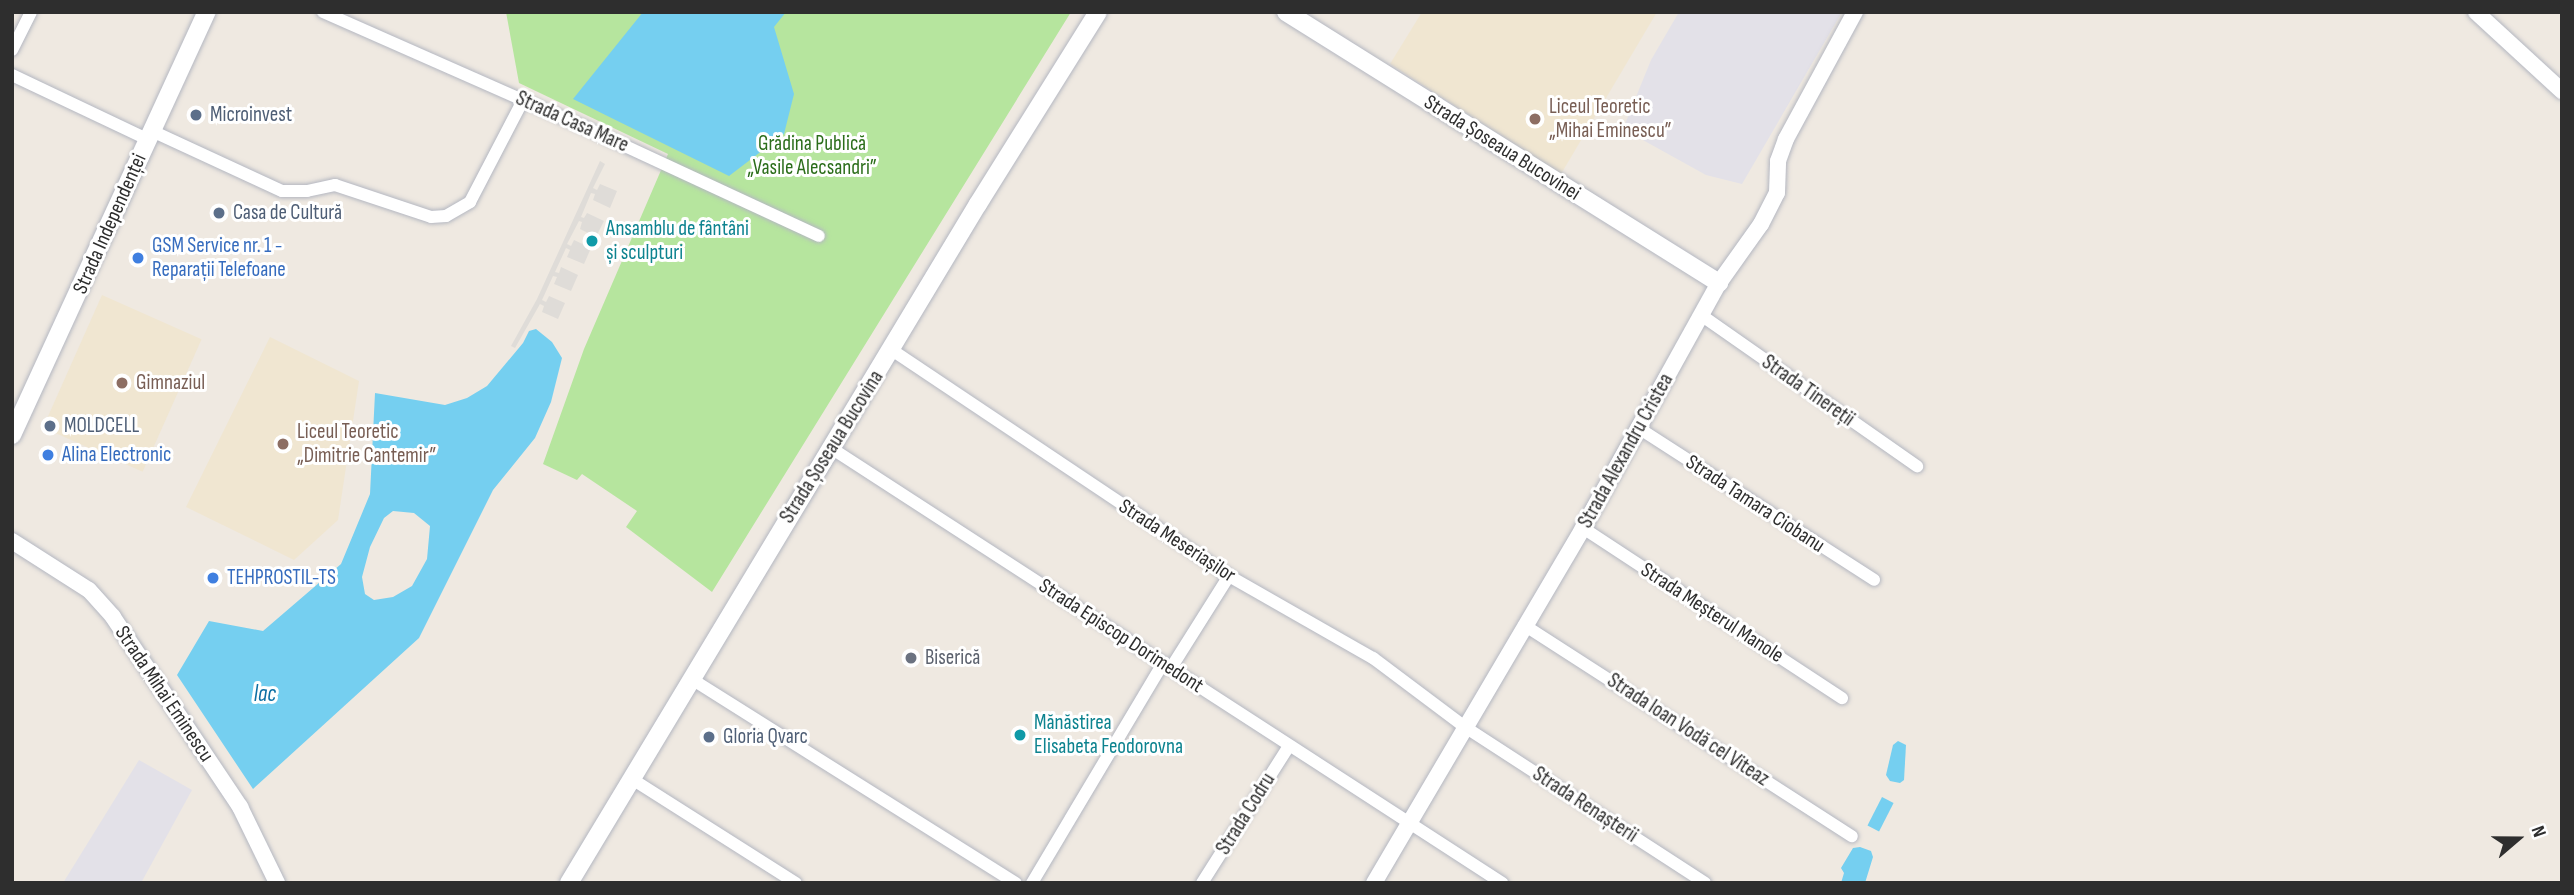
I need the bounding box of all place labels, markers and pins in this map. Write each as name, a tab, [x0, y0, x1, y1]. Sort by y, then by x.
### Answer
place label: Liceul Teoretic „Mihai Eminescu”	[1549, 94, 1672, 144]
place label: Microinvest	[210, 102, 292, 128]
marker: Microinvest	[188, 107, 204, 123]
marker: Liceul Teoretic „Mihai Eminescu”	[1527, 111, 1543, 127]
place label: Casa de Cultură	[233, 200, 342, 226]
marker: Casa de Cultură	[211, 205, 227, 221]
place label: Ansamblu de fântâni și sculpturi	[606, 216, 749, 266]
place label: GSM Service nr. 1 - Reparații Telefoane	[152, 233, 286, 283]
marker: Ansamblu de fântâni și sculpturi	[584, 233, 600, 249]
marker: GSM Service nr. 1 - Reparații Telefoane	[130, 250, 146, 266]
place label: Gimnaziul	[136, 370, 205, 396]
marker: Gimnaziul	[114, 375, 130, 391]
place label: MOLDCELL	[64, 413, 139, 439]
marker: MOLDCELL	[42, 418, 58, 434]
place label: Liceul Teoretic „Dimitrie Cantemir”	[297, 419, 436, 469]
marker: Liceul Teoretic „Dimitrie Cantemir”	[275, 436, 291, 452]
place label: Alina Electronic	[62, 442, 171, 468]
marker: Alina Electronic	[40, 447, 56, 463]
place label: TEHPROSTIL-TS	[227, 565, 336, 591]
marker: TEHPROSTIL-TS	[205, 570, 221, 586]
place label: Biserică	[925, 645, 980, 671]
marker: Biserică	[903, 650, 919, 666]
place label: Mănăstirea Elisabeta Feodorovna	[1034, 710, 1183, 760]
place label: Gloria Qvarc	[723, 724, 808, 750]
marker: Mănăstirea Elisabeta Feodorovna	[1012, 727, 1028, 743]
marker: Gloria Qvarc	[701, 729, 717, 745]

